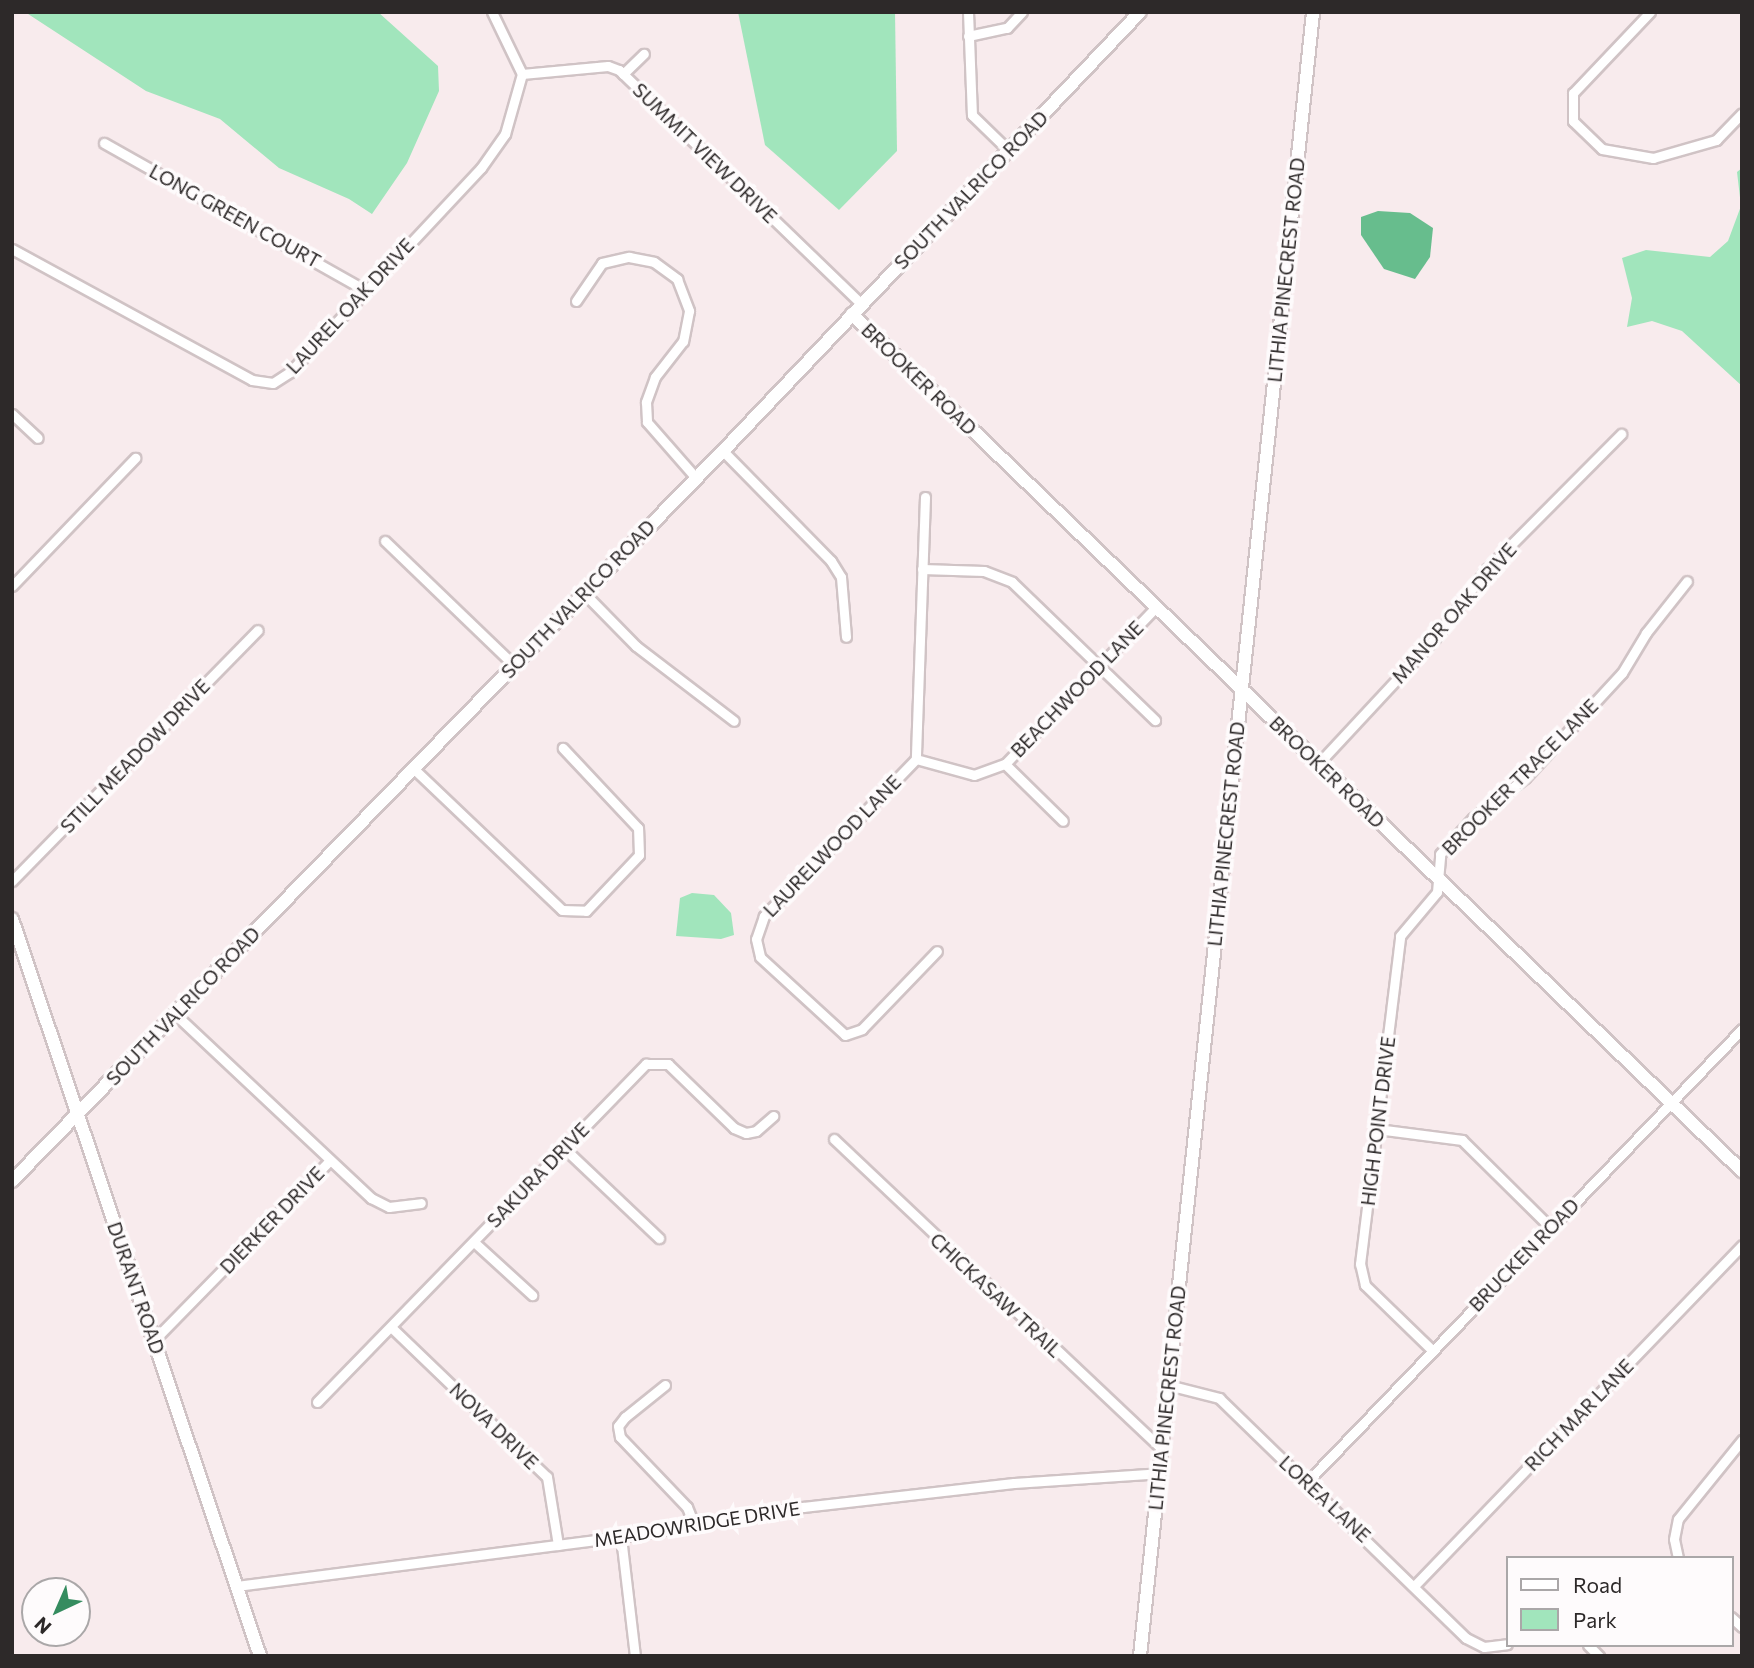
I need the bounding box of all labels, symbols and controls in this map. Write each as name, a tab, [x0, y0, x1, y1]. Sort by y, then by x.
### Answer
street label: SUMMIT VIEW DRIVE	[628, 78, 782, 228]
street label: SOUTH VALRICO ROAD	[890, 106, 1052, 274]
street label: LITHIA PINECREST ROAD	[1263, 157, 1309, 383]
street label: LONG GREEN COURT	[145, 159, 325, 273]
street label: LAUREL OAK DRIVE	[281, 234, 419, 378]
street label: BROOKER ROAD	[857, 318, 981, 440]
street label: SOUTH VALRICO ROAD	[497, 515, 659, 683]
street label: MANOR OAK DRIVE	[1387, 538, 1521, 688]
street label: BEACHWOOD LANE	[1006, 616, 1148, 762]
street label: STILL MEADOW DRIVE	[56, 674, 214, 838]
street label: BROOKER TRACE LANE	[1437, 694, 1603, 860]
street label: BROOKER ROAD	[1265, 711, 1389, 833]
street label: LITHIA PINECREST ROAD	[1203, 721, 1249, 947]
street label: LAURELWOOD LANE	[759, 770, 905, 922]
street label: SOUTH VALRICO ROAD	[102, 922, 264, 1090]
street label: HIGH POINT DRIVE	[1356, 1035, 1400, 1207]
street label: SAKURA DRIVE	[482, 1118, 594, 1232]
street label: DIERKER DRIVE	[215, 1162, 329, 1278]
street label: BRUCKEN ROAD	[1464, 1194, 1584, 1316]
street label: DURANT ROAD	[103, 1219, 169, 1357]
street label: CHICKASAW TRAIL	[925, 1228, 1067, 1362]
street label: LITHIA PINECREST ROAD	[1144, 1285, 1190, 1511]
street label: RICH MAR LANE	[1520, 1354, 1638, 1476]
street label: NOVA DRIVE	[445, 1378, 543, 1474]
street label: LOREA LANE	[1275, 1451, 1375, 1547]
street label: MEADOWRIDGE DRIVE	[592, 1496, 802, 1552]
legend	[1506, 1556, 1733, 1647]
text: Road	[1573, 1572, 1622, 1597]
north arrow	[21, 1577, 91, 1647]
text: Park	[1573, 1607, 1617, 1632]
text: N	[29, 1613, 56, 1639]

